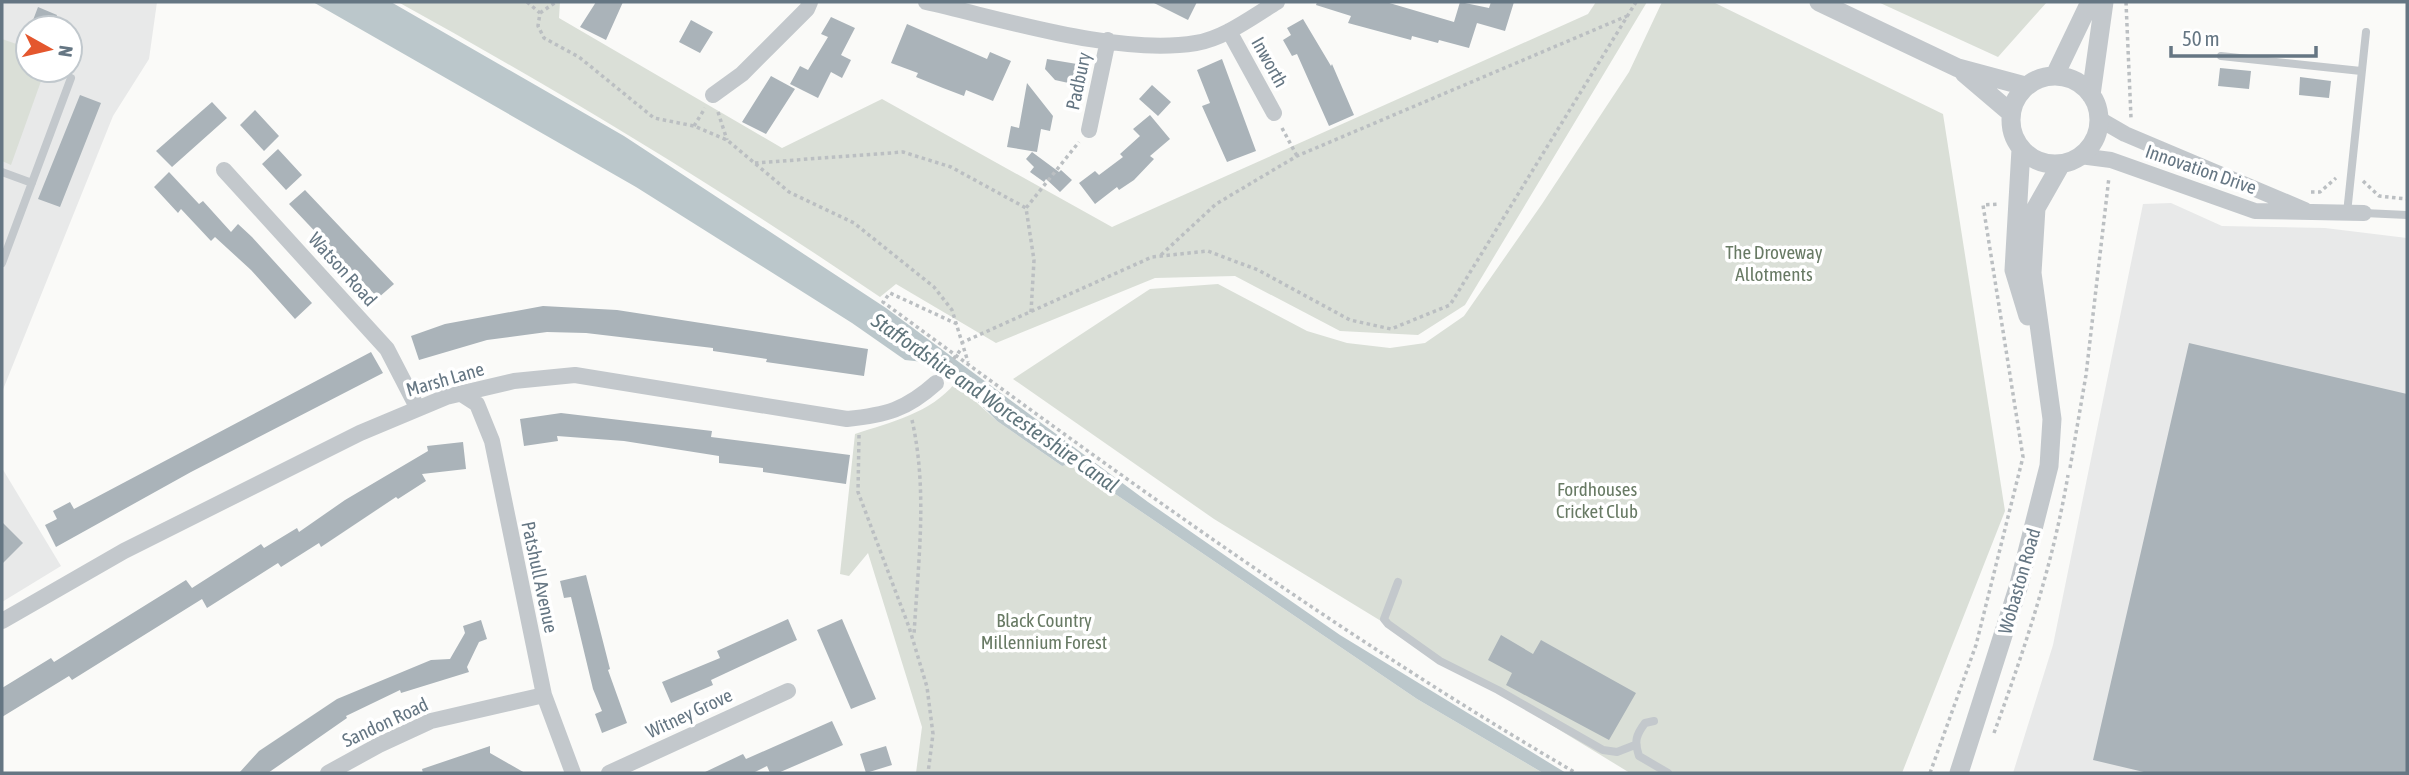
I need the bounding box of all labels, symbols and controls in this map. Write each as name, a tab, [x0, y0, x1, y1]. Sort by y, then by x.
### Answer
north arrow	[14, 14, 84, 84]
scale bar	[2171, 14, 2316, 58]
text: 50 m	[2182, 26, 2220, 50]
street label: Inworth	[1247, 33, 1293, 91]
text: N	[54, 44, 78, 58]
street label: Padbury	[1061, 50, 1095, 112]
street label: Innovation Drive	[2143, 140, 2259, 198]
street label: Watson Road	[304, 228, 382, 310]
park label: The Droveway Allotments	[1725, 241, 1823, 285]
water label: Staffordshire and Worcestershire Canal	[867, 307, 1124, 497]
street label: Marsh Lane	[404, 357, 486, 401]
park label: Fordhouses Cricket Club	[1556, 478, 1638, 522]
street label: Patshull Avenue	[517, 519, 563, 635]
street label: Wobaston Road	[1993, 526, 2045, 636]
park label: Black Country Millennium Forest	[981, 609, 1107, 653]
street label: Witney Grove	[642, 684, 736, 742]
street label: Sandon Road	[339, 693, 431, 751]

